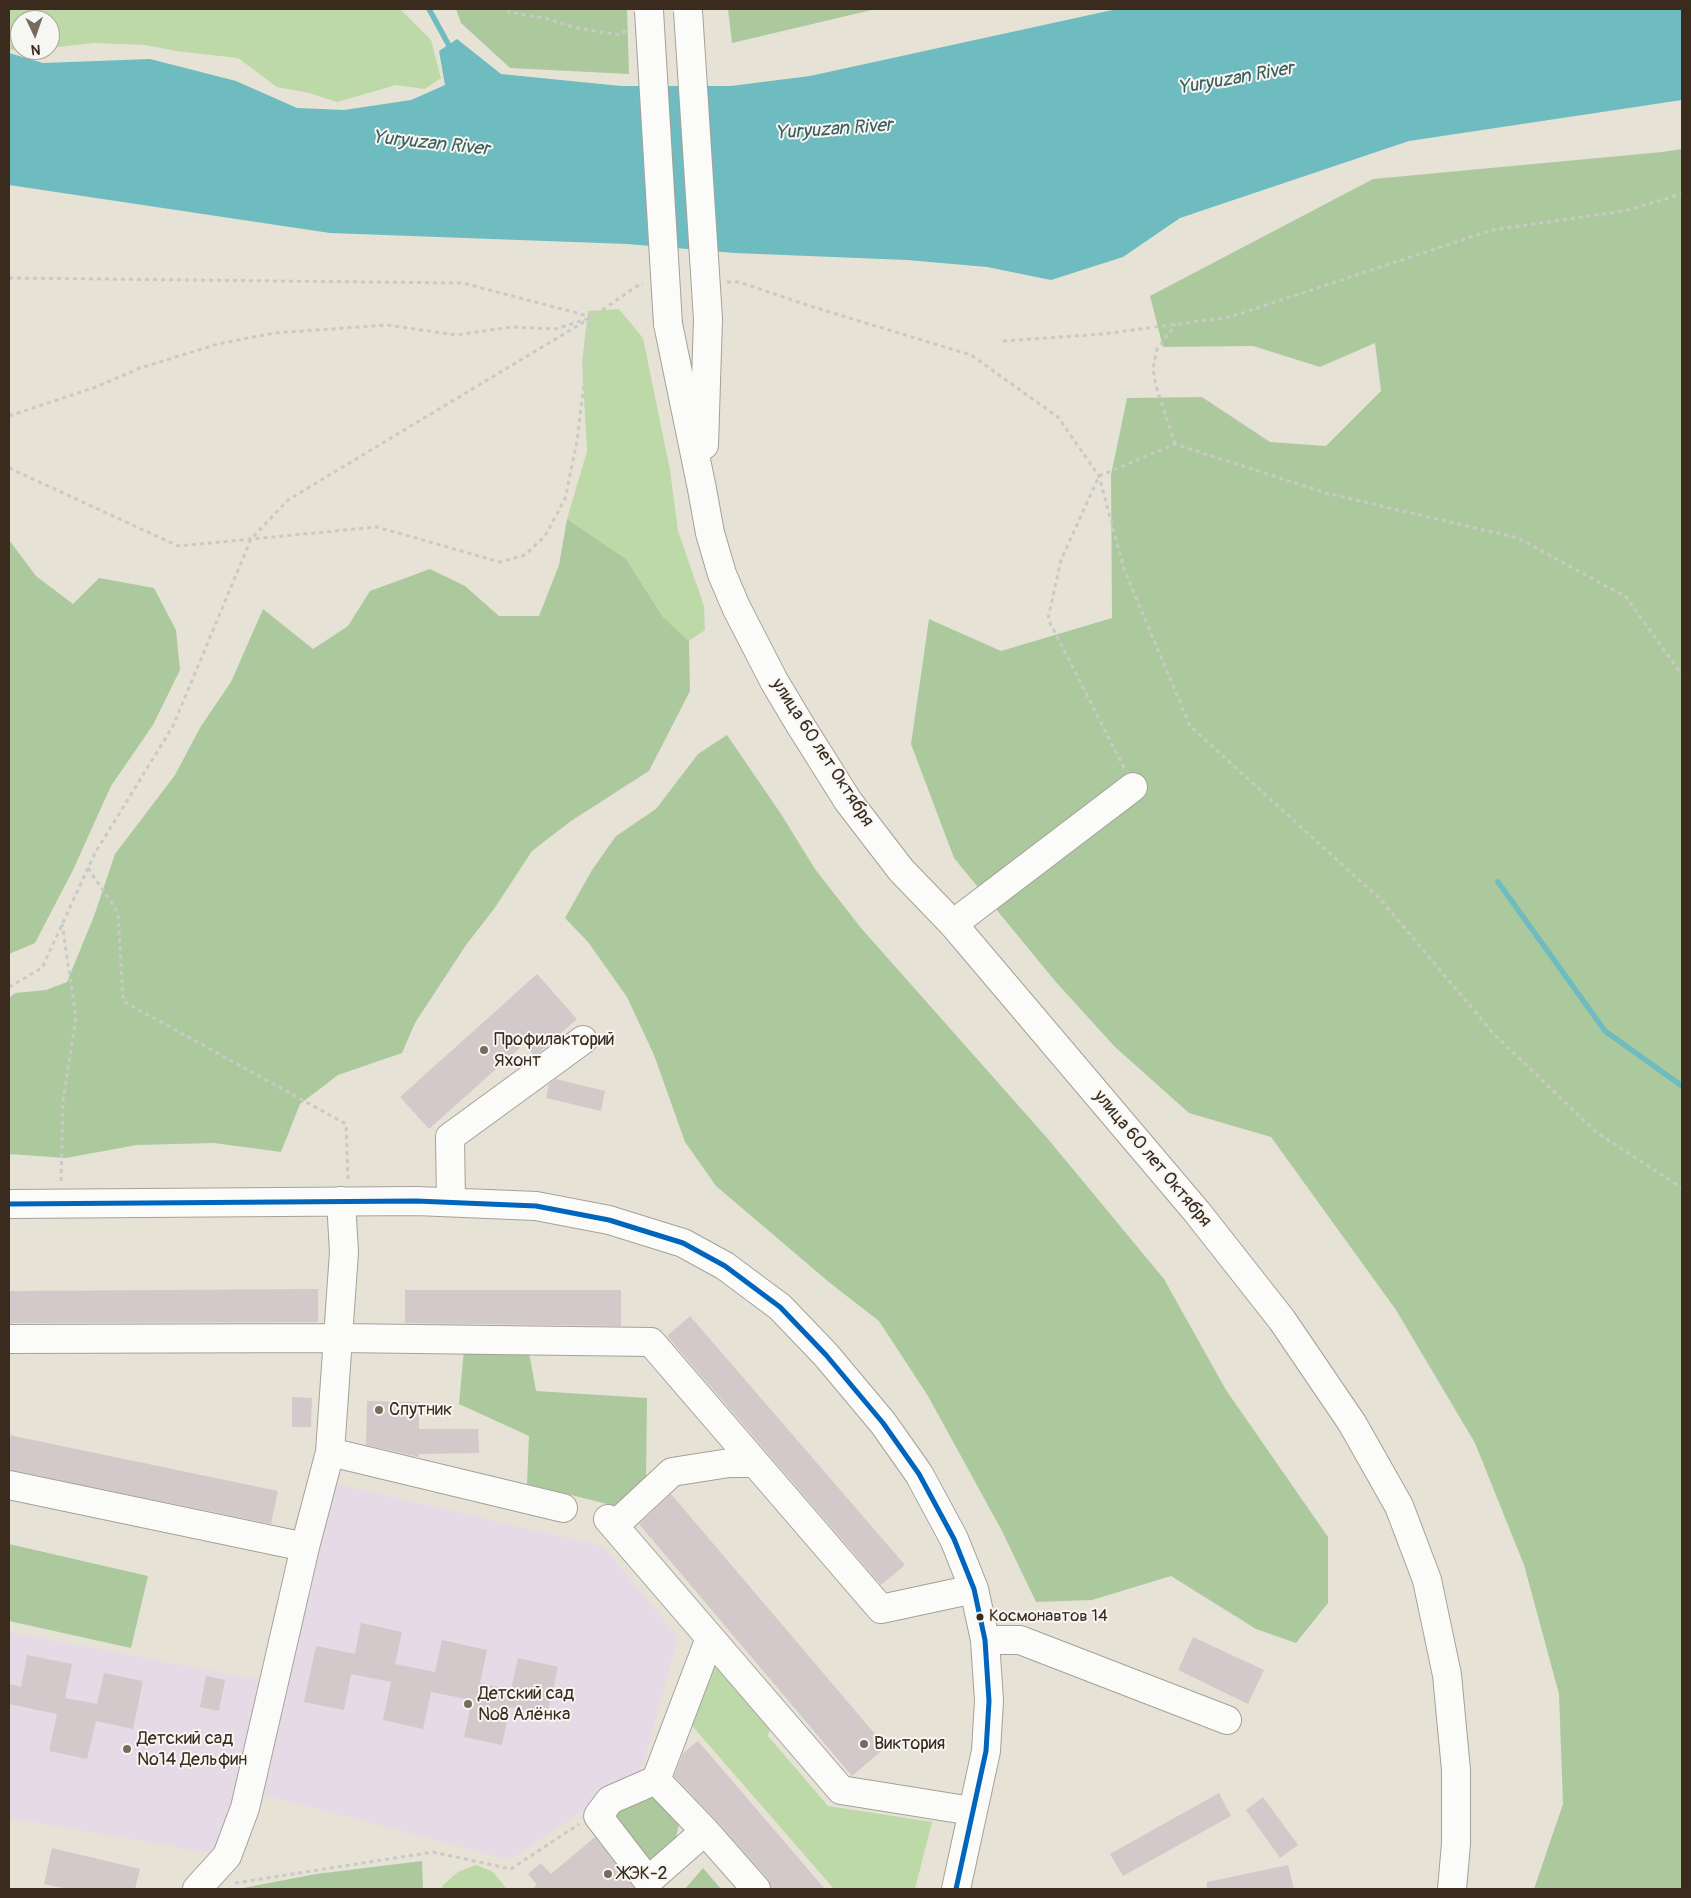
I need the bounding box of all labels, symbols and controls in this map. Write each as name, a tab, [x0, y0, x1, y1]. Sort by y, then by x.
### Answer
north arrow	[10, 10, 60, 60]
text: N	[31, 41, 41, 58]
water label: Yuryuzan River	[1176, 58, 1296, 100]
water label: Yuryuzan River	[775, 115, 893, 145]
water label: Yuryuzan River	[372, 127, 490, 161]
street label: улица 60 лет Октября	[766, 675, 878, 831]
place label: Профилакторий Яхонт	[494, 1029, 615, 1072]
marker: Профилакторий Яхонт	[478, 1044, 490, 1056]
street label: улица 60 лет Октября	[1088, 1086, 1216, 1232]
place label: Спутник	[389, 1399, 452, 1421]
marker: Спутник	[373, 1404, 385, 1416]
place label: Космонавтов 14	[989, 1607, 1108, 1627]
marker: Космонавтов 14	[975, 1612, 985, 1622]
place label: Детский сад №8 Алёнка	[478, 1683, 574, 1726]
marker: Детский сад №8 Алёнка	[462, 1698, 474, 1710]
place label: Детский сад №14 Дельфин	[137, 1728, 247, 1770]
place label: Виктория	[874, 1733, 945, 1755]
marker: Виктория	[858, 1738, 870, 1750]
marker: Детский сад №14 Дельфин	[121, 1743, 133, 1755]
place label: ЖЭК-2	[618, 1863, 668, 1885]
marker: ЖЭК-2	[602, 1868, 614, 1880]

